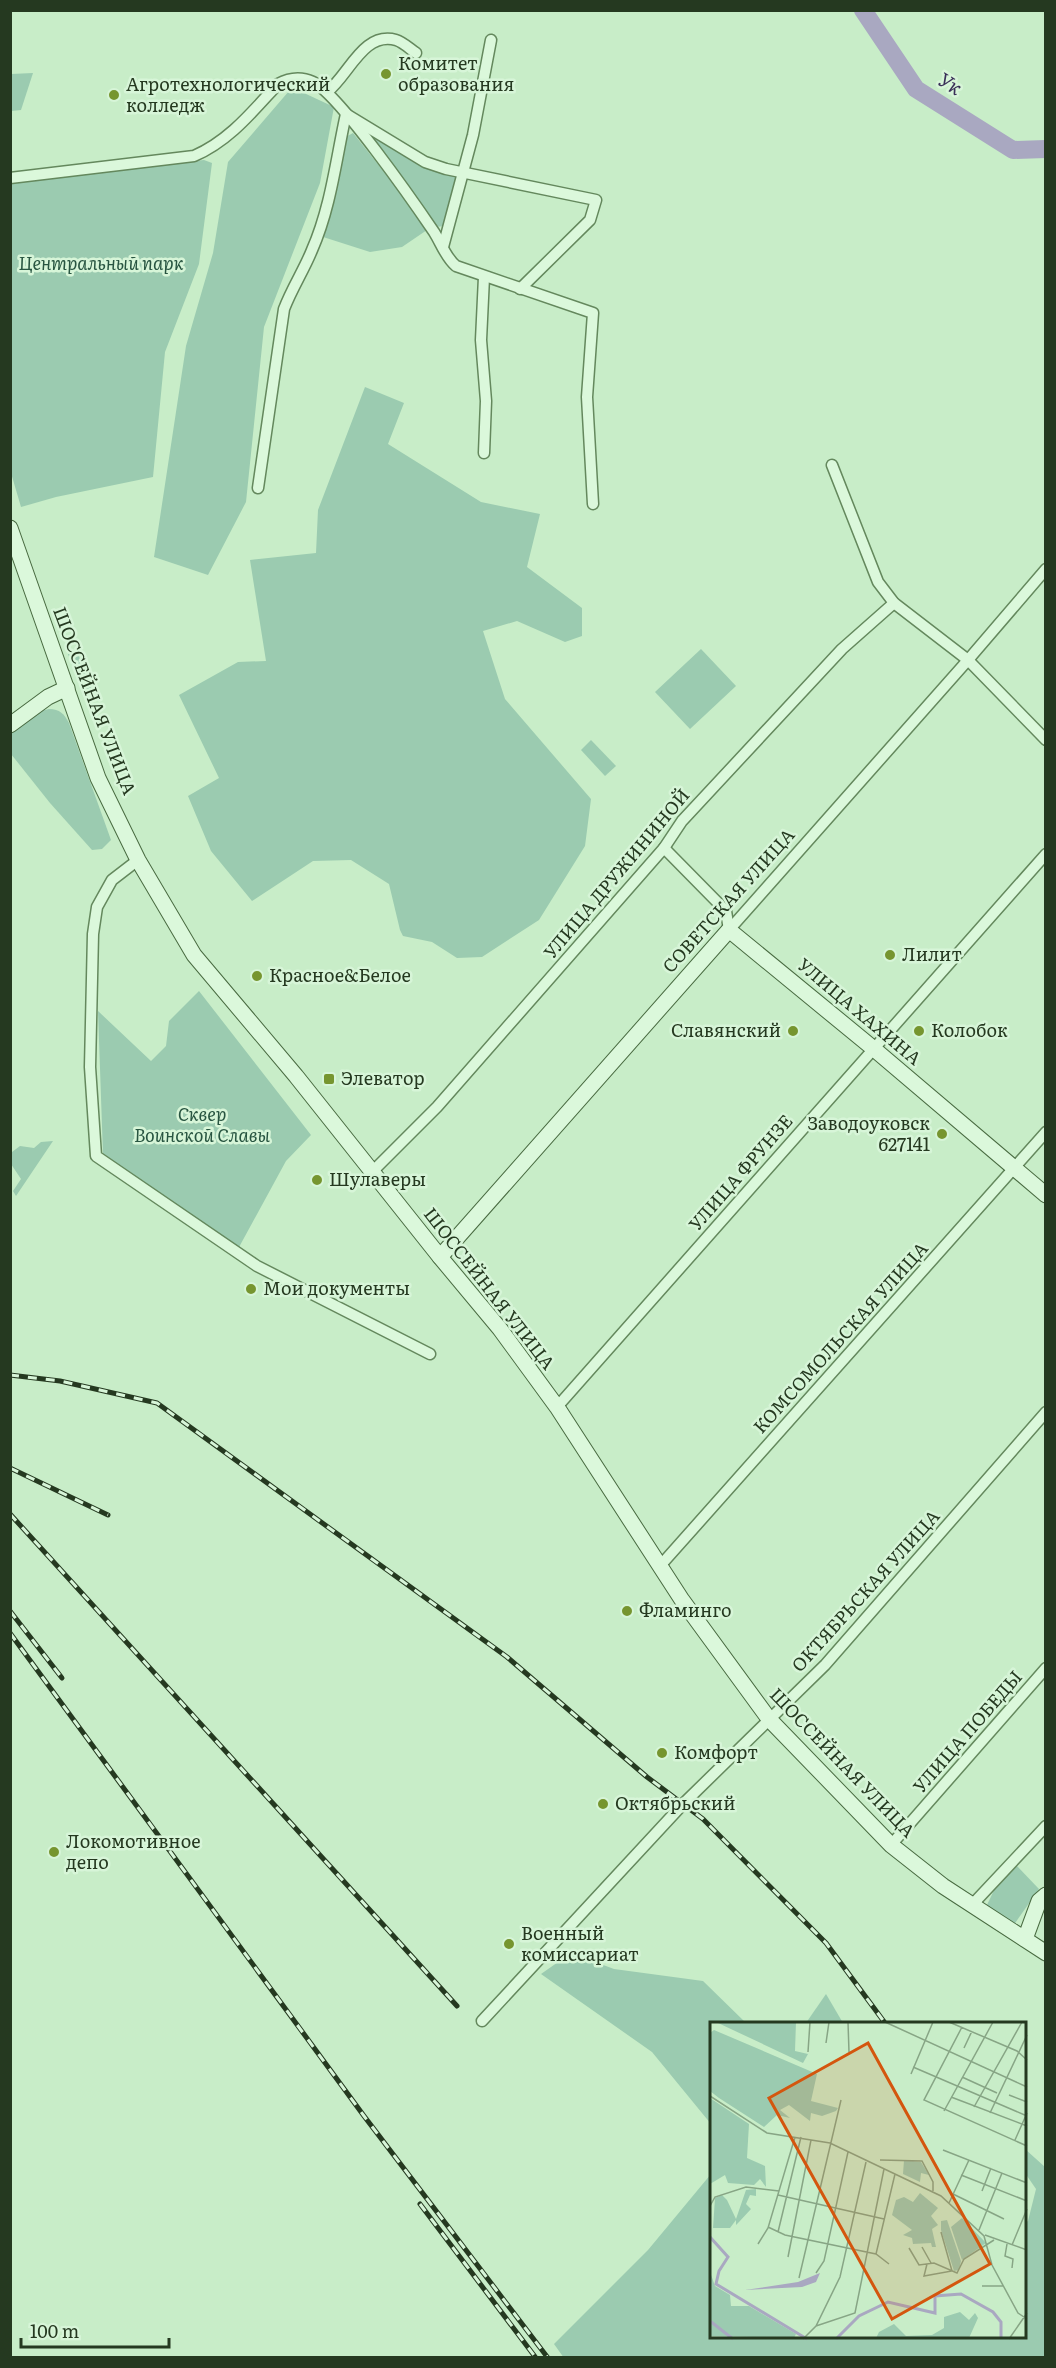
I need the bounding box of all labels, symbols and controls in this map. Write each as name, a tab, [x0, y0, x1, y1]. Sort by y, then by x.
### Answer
place label: Комитет образования	[398, 49, 514, 97]
water label: Ук	[933, 63, 969, 101]
marker: Комитет образования	[379, 67, 393, 81]
place label: Агротехнологический колледж	[126, 70, 330, 118]
marker: Агротехнологический колледж	[107, 88, 121, 102]
park label: Центральный парк	[19, 249, 184, 276]
street label: ШОССЕЙНАЯ УЛИЦА	[47, 602, 144, 798]
street label: УЛИЦА ДРУЖИНИНОЙ	[536, 782, 695, 964]
street label: СОВЕТСКАЯ УЛИЦА	[655, 822, 800, 978]
place label: Лилит	[902, 940, 962, 967]
marker: Лилит	[883, 948, 897, 962]
street label: УЛИЦА ХАХИНА	[792, 951, 928, 1071]
place label: Красное&Белое	[269, 961, 411, 988]
marker: Красное&Белое	[250, 969, 264, 983]
place label: Славянский	[671, 1016, 781, 1043]
place label: Колобок	[931, 1016, 1008, 1043]
marker: Славянский	[786, 1024, 800, 1038]
marker: Колобок	[912, 1024, 926, 1038]
place label: Элеватор	[341, 1064, 425, 1091]
marker: Элеватор	[322, 1072, 336, 1086]
park label: Сквер Воинской Славы	[134, 1100, 270, 1148]
street label: УЛИЦА ФРУНЗЕ	[682, 1108, 798, 1236]
place label: Заводоуковск 627141	[807, 1109, 930, 1157]
marker: Заводоуковск 627141	[935, 1127, 949, 1141]
place label: Шулаверы	[329, 1165, 426, 1192]
marker: Шулаверы	[310, 1173, 324, 1187]
street label: ШОССЕЙНАЯ УЛИЦА	[418, 1201, 562, 1375]
street label: КОМСОМОЛЬСКАЯ УЛИЦА	[746, 1235, 934, 1439]
place label: Мои документы	[263, 1274, 410, 1301]
marker: Мои документы	[244, 1282, 258, 1296]
street label: ОКТЯБРЬСКАЯ УЛИЦА	[785, 1503, 945, 1677]
place label: Фламинго	[639, 1596, 732, 1623]
marker: Фламинго	[620, 1604, 634, 1618]
street label: УЛИЦА ПОБЕДЫ	[906, 1664, 1028, 1798]
street label: ШОССЕЙНАЯ УЛИЦА	[764, 1681, 922, 1843]
place label: Комфорт	[674, 1738, 758, 1765]
marker: Комфорт	[655, 1746, 669, 1760]
place label: Октябрьский	[615, 1789, 735, 1816]
marker: Октябрьский	[596, 1797, 610, 1811]
place label: Локомотивное депо	[66, 1827, 201, 1875]
marker: Локомотивное депо	[47, 1845, 61, 1859]
place label: Военный комиссариат	[521, 1919, 639, 1967]
marker: Военный комиссариат	[502, 1937, 516, 1951]
inset map	[710, 2022, 1026, 2338]
scale bar	[21, 2311, 170, 2349]
text: 100 m	[30, 2317, 79, 2344]

